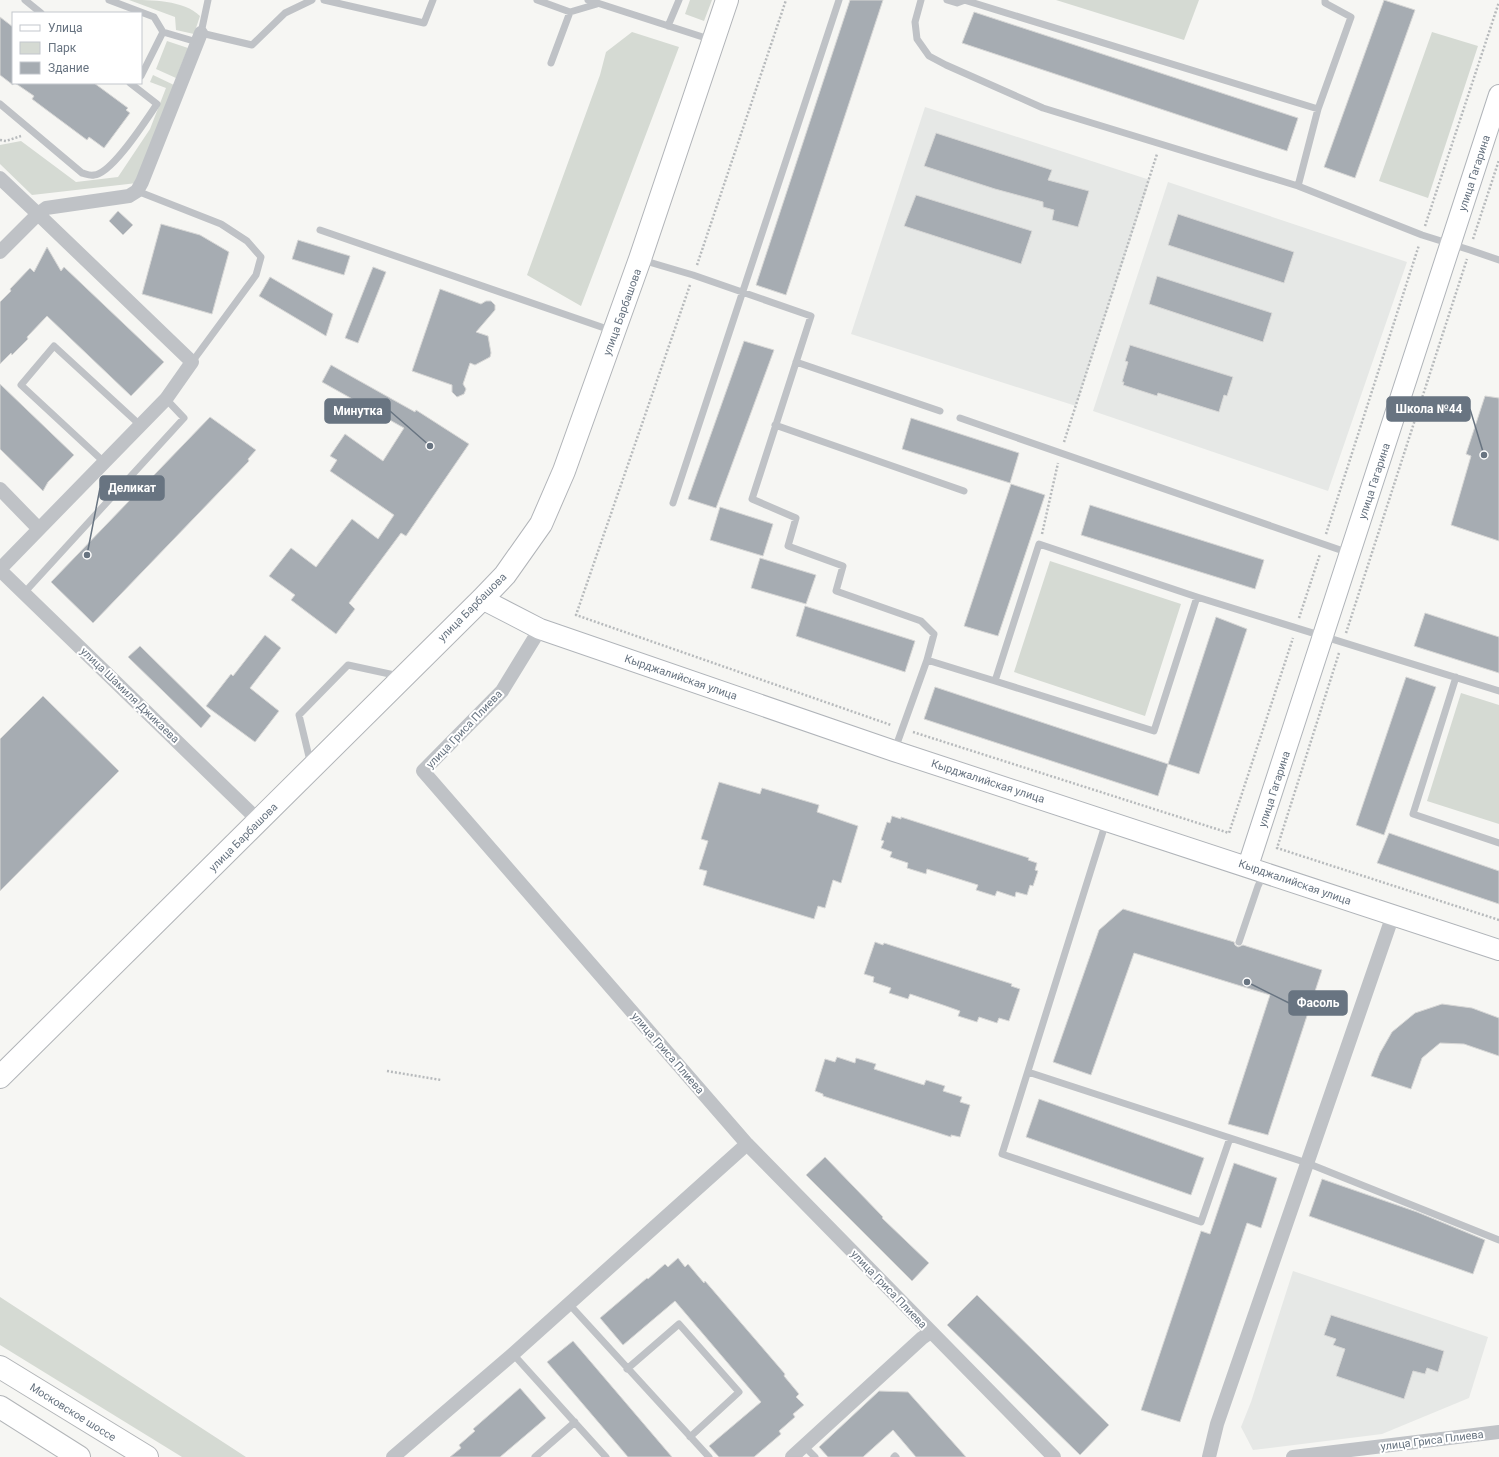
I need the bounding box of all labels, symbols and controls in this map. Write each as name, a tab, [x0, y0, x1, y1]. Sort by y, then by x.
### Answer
legend	[12, 12, 142, 84]
text: Улица	[48, 21, 83, 35]
text: Парк	[48, 41, 77, 55]
text: Здание	[48, 61, 89, 75]
street label: улица Гагарина	[1456, 133, 1493, 213]
street label: улица Барбашова	[601, 267, 644, 357]
callout: Школа №44	[1387, 397, 1470, 421]
callout: Минутка	[325, 399, 390, 423]
text: Школа №44	[1396, 402, 1463, 416]
text: Минутка	[333, 404, 383, 418]
street label: улица Гагарина	[1356, 441, 1393, 521]
callout: Деликат	[100, 476, 164, 500]
text: Деликат	[108, 481, 156, 495]
street label: улица Барбашова	[435, 570, 509, 644]
street label: улица Шамиля Джикаева	[78, 645, 182, 746]
street label: Кырджалийская улица	[623, 652, 739, 703]
street label: улица Гриса Плиева	[424, 688, 505, 771]
street label: улица Гагарина	[1256, 749, 1293, 829]
street label: Кырджалийская улица	[930, 757, 1046, 806]
street label: улица Барбашова	[206, 800, 280, 874]
street label: Кырджалийская улица	[1237, 857, 1353, 908]
callout: Фасоль	[1289, 991, 1347, 1015]
text: Фасоль	[1297, 996, 1340, 1010]
street label: улица Гриса Плиева	[629, 1010, 707, 1097]
street label: улица Гриса Плиева	[848, 1248, 929, 1331]
street label: Московское шоссе	[27, 1381, 118, 1444]
street label: улица Гриса Плиева	[1380, 1428, 1484, 1453]

